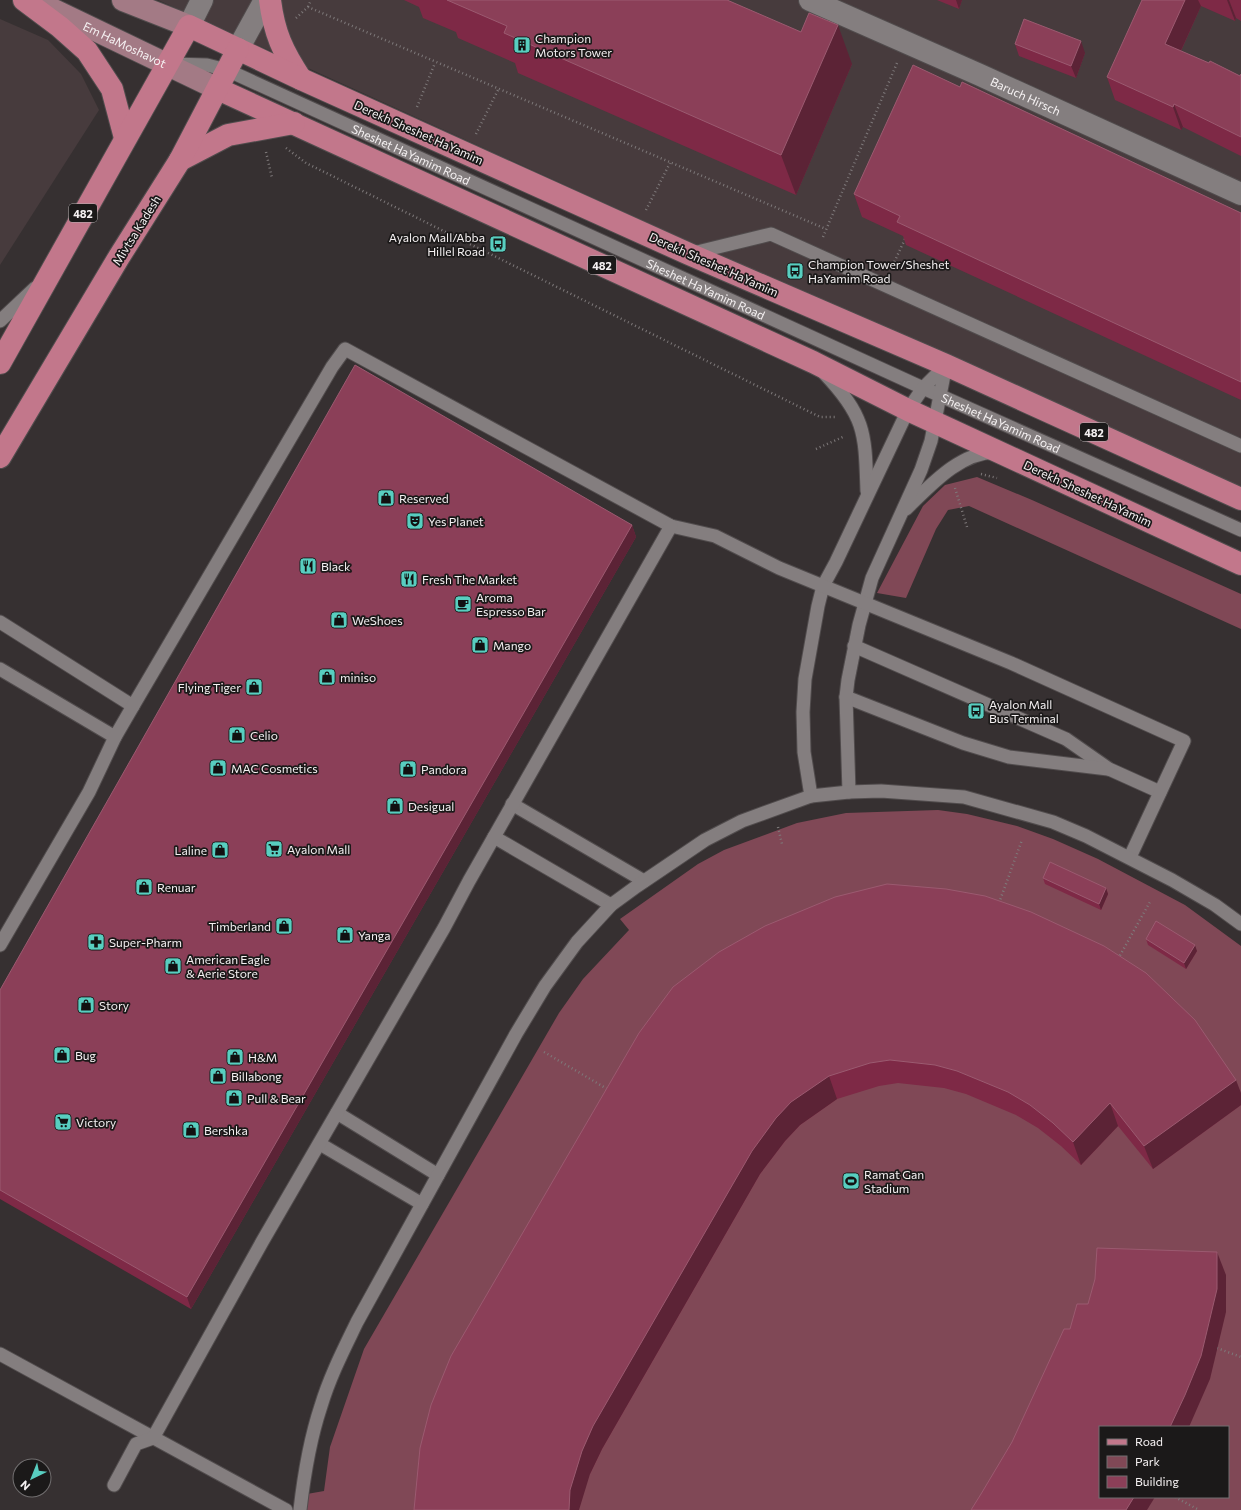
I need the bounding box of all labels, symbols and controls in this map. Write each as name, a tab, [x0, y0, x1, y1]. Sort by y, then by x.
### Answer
street label: Em HaMoshavot	[81, 18, 169, 70]
place label: Champion Motors Tower	[535, 31, 612, 59]
building icon: Champion Motors Tower	[512, 35, 532, 55]
street label: Baruch Hirsch	[988, 74, 1063, 118]
street label: Derekh Sheshet HaYamim	[352, 97, 486, 167]
street label: Sheshet HaYamim Road	[350, 121, 473, 187]
street label: Mivtsa Kadesh	[109, 193, 163, 267]
road number: 482	[69, 204, 97, 222]
street label: Derekh Sheshet HaYamim	[647, 229, 781, 299]
place label: Ayalon Mall/Abba Hillel Road	[389, 230, 485, 258]
bus stop icon: Ayalon Mall/Abba Hillel Road	[488, 234, 508, 254]
road number: 482	[588, 256, 616, 274]
street label: Sheshet HaYamim Road	[644, 256, 767, 322]
place label: Champion Tower/Sheshet HaYamim Road	[808, 257, 949, 285]
bus stop icon: Champion Tower/Sheshet HaYamim Road	[785, 261, 805, 281]
street label: Sheshet HaYamim Road	[939, 390, 1062, 455]
road number: 482	[1080, 423, 1108, 441]
street label: Derekh Sheshet HaYamim	[1022, 457, 1154, 529]
shop icon: Reserved	[376, 488, 396, 508]
place label: Reserved	[399, 491, 449, 505]
theatre icon: Yes Planet	[405, 511, 425, 531]
place label: Yes Planet	[428, 514, 484, 528]
restaurant icon: Black	[298, 556, 318, 576]
place label: Black	[321, 559, 351, 573]
restaurant icon: Fresh The Market	[399, 569, 419, 589]
place label: Fresh The Market	[422, 572, 517, 586]
place label: Aroma Espresso Bar	[476, 590, 546, 618]
cafe icon: Aroma Espresso Bar	[453, 594, 473, 614]
shop icon: WeShoes	[329, 610, 349, 630]
place label: WeShoes	[352, 613, 403, 627]
shop icon: Mango	[470, 635, 490, 655]
place label: Mango	[493, 638, 531, 652]
shop icon: miniso	[317, 667, 337, 687]
place label: miniso	[340, 670, 376, 684]
shop icon: Flying Tiger	[244, 677, 264, 697]
place label: Flying Tiger	[178, 680, 241, 694]
place label: Ayalon Mall Bus Terminal	[989, 697, 1059, 725]
bus stop icon: Ayalon Mall Bus Terminal	[966, 701, 986, 721]
shop icon: Celio	[227, 725, 247, 745]
place label: Celio	[250, 728, 278, 742]
shop icon: MAC Cosmetics	[208, 758, 228, 778]
shop icon: Pandora	[398, 759, 418, 779]
place label: MAC Cosmetics	[231, 761, 318, 775]
place label: Pandora	[421, 762, 467, 776]
shop icon: Desigual	[385, 796, 405, 816]
place label: Desigual	[408, 799, 454, 813]
supermarket icon: Ayalon Mall	[264, 839, 284, 859]
shop icon: Laline	[210, 840, 230, 860]
place label: Ayalon Mall	[287, 842, 350, 856]
place label: Laline	[175, 843, 207, 857]
shop icon: Renuar	[134, 877, 154, 897]
place label: Renuar	[157, 880, 196, 894]
shop icon: Timberland	[274, 916, 294, 936]
place label: Timberland	[208, 919, 271, 933]
shop icon: Yanga	[335, 925, 355, 945]
place label: Yanga	[358, 928, 390, 942]
pharmacy icon: Super-Pharm	[86, 932, 106, 952]
place label: Super-Pharm	[109, 935, 182, 949]
place label: American Eagle & Aerie Store	[186, 952, 270, 980]
shop icon: American Eagle & Aerie Store	[163, 956, 183, 976]
shop icon: Story	[76, 995, 96, 1015]
place label: Story	[99, 998, 129, 1012]
shop icon: Bug	[52, 1045, 72, 1065]
shop icon: H&M	[225, 1047, 245, 1067]
place label: Bug	[75, 1048, 96, 1062]
place label: H&M	[248, 1050, 277, 1064]
shop icon: Billabong	[208, 1066, 228, 1086]
place label: Billabong	[231, 1069, 282, 1083]
shop icon: Pull & Bear	[224, 1088, 244, 1108]
place label: Pull & Bear	[247, 1091, 306, 1105]
supermarket icon: Victory	[53, 1112, 73, 1132]
place label: Victory	[76, 1115, 116, 1129]
shop icon: Bershka	[181, 1120, 201, 1140]
place label: Bershka	[204, 1123, 248, 1137]
place label: Ramat Gan Stadium	[864, 1167, 924, 1195]
sports icon: Ramat Gan Stadium	[841, 1171, 861, 1191]
legend	[1099, 1426, 1229, 1498]
text: Road	[1135, 1434, 1163, 1448]
text: Park	[1135, 1454, 1161, 1468]
north arrow	[12, 1458, 52, 1498]
text: Building	[1135, 1474, 1179, 1488]
text: N	[17, 1478, 32, 1493]

